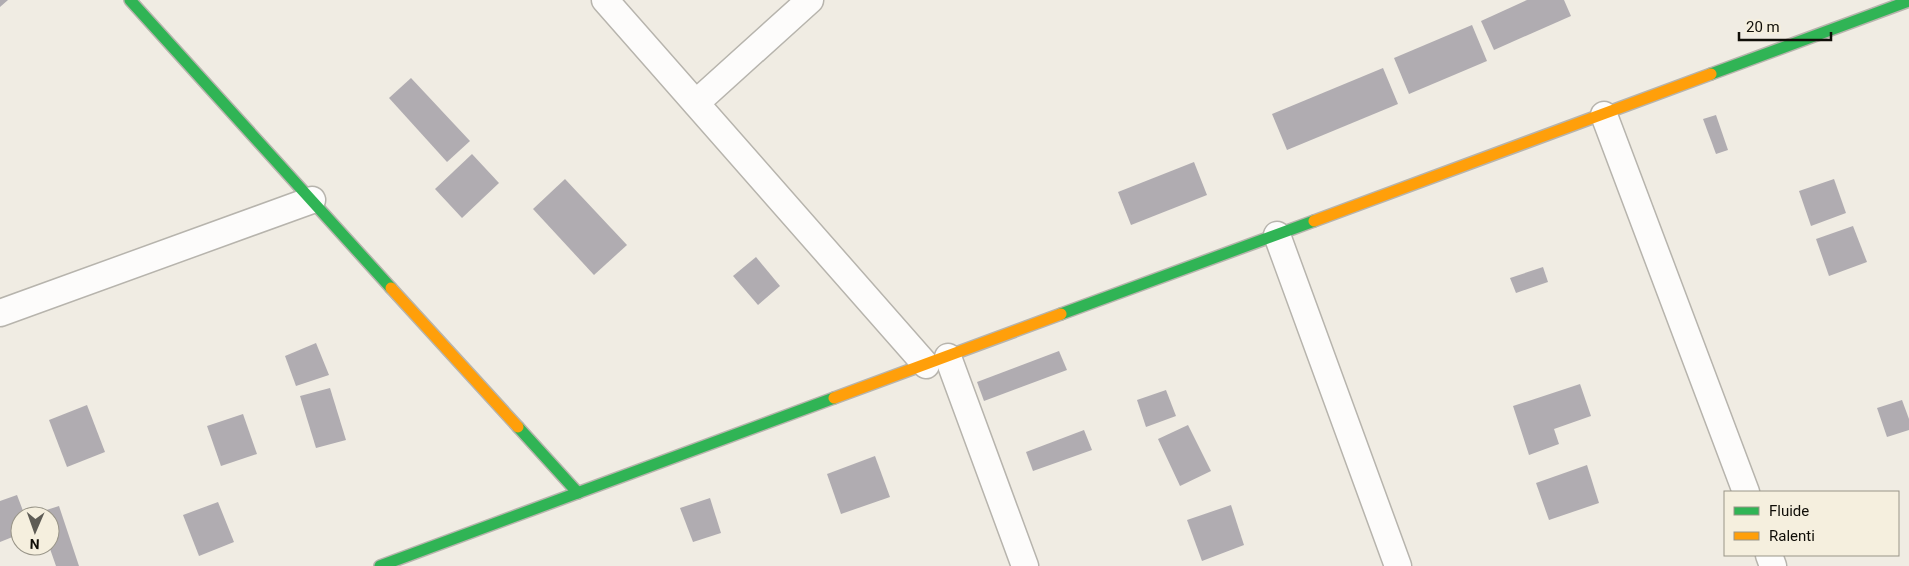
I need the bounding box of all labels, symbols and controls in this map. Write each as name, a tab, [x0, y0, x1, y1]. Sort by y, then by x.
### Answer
scale bar	[1739, 10, 1832, 42]
text: 20 m	[1746, 18, 1780, 36]
legend	[1724, 491, 1899, 556]
text: Fluide	[1769, 502, 1809, 520]
north arrow	[10, 506, 60, 556]
text: Ralenti	[1769, 527, 1815, 545]
text: N	[29, 536, 40, 552]

